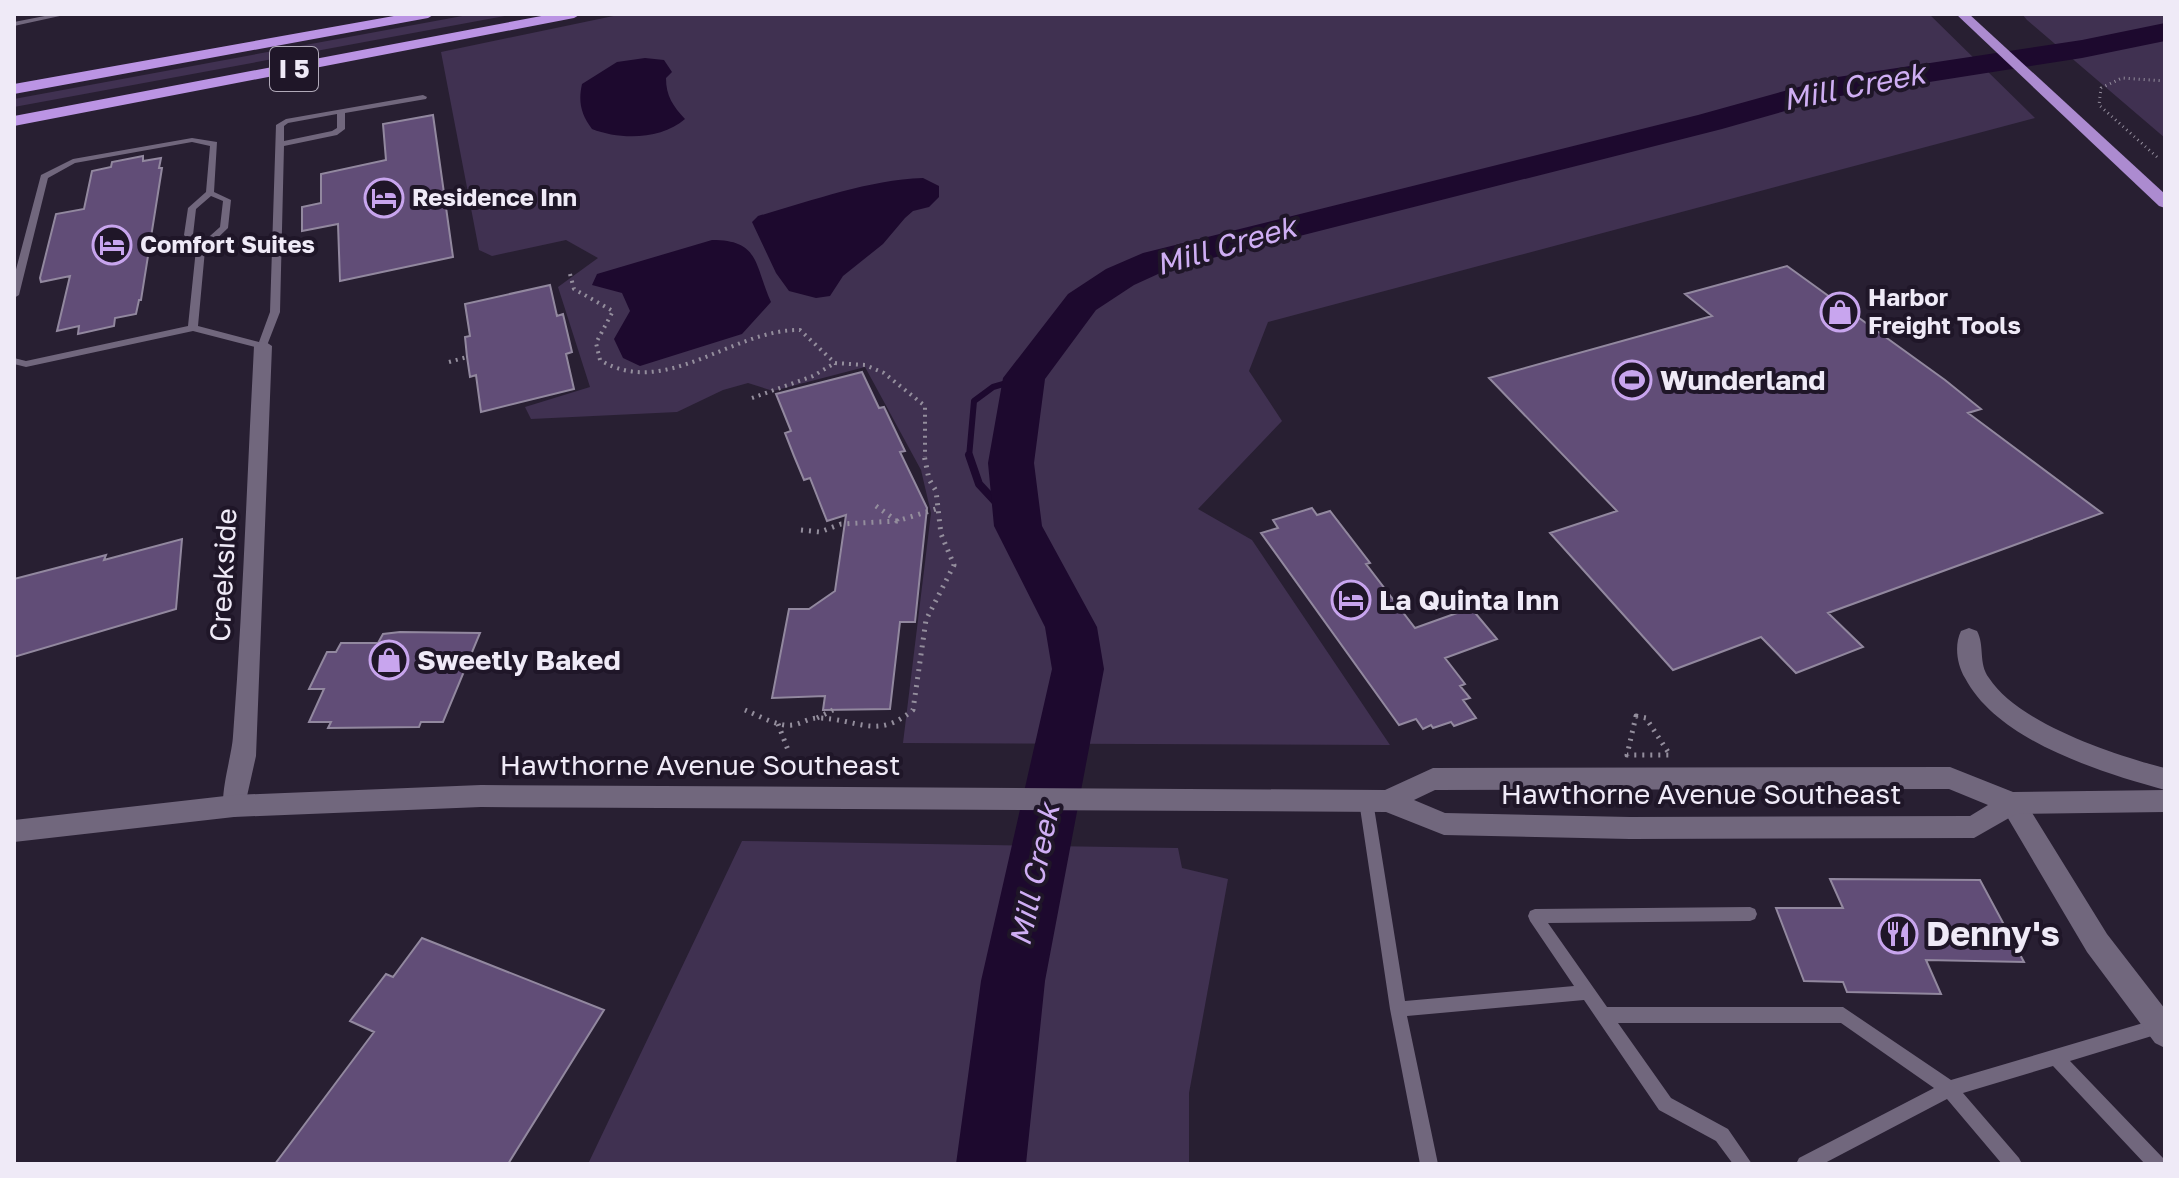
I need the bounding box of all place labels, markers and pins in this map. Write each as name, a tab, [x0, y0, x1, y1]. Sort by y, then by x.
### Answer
hotel icon: Residence Inn	[363, 177, 405, 219]
place label: Residence Inn	[412, 182, 577, 211]
hotel icon: Comfort Suites	[91, 224, 133, 266]
place label: Comfort Suites	[140, 229, 315, 258]
place label: Harbor Freight Tools	[1868, 282, 2021, 339]
shop icon: Harbor Freight Tools	[1819, 291, 1861, 333]
sports icon: Wunderland	[1611, 359, 1653, 401]
place label: Wunderland	[1660, 363, 1825, 396]
hotel icon: La Quinta Inn	[1330, 579, 1372, 621]
place label: La Quinta Inn	[1379, 583, 1559, 616]
shop icon: Sweetly Baked	[368, 639, 410, 681]
place label: Sweetly Baked	[417, 643, 621, 676]
restaurant icon: Denny's	[1877, 913, 1919, 955]
place label: Denny's	[1926, 913, 2060, 953]

